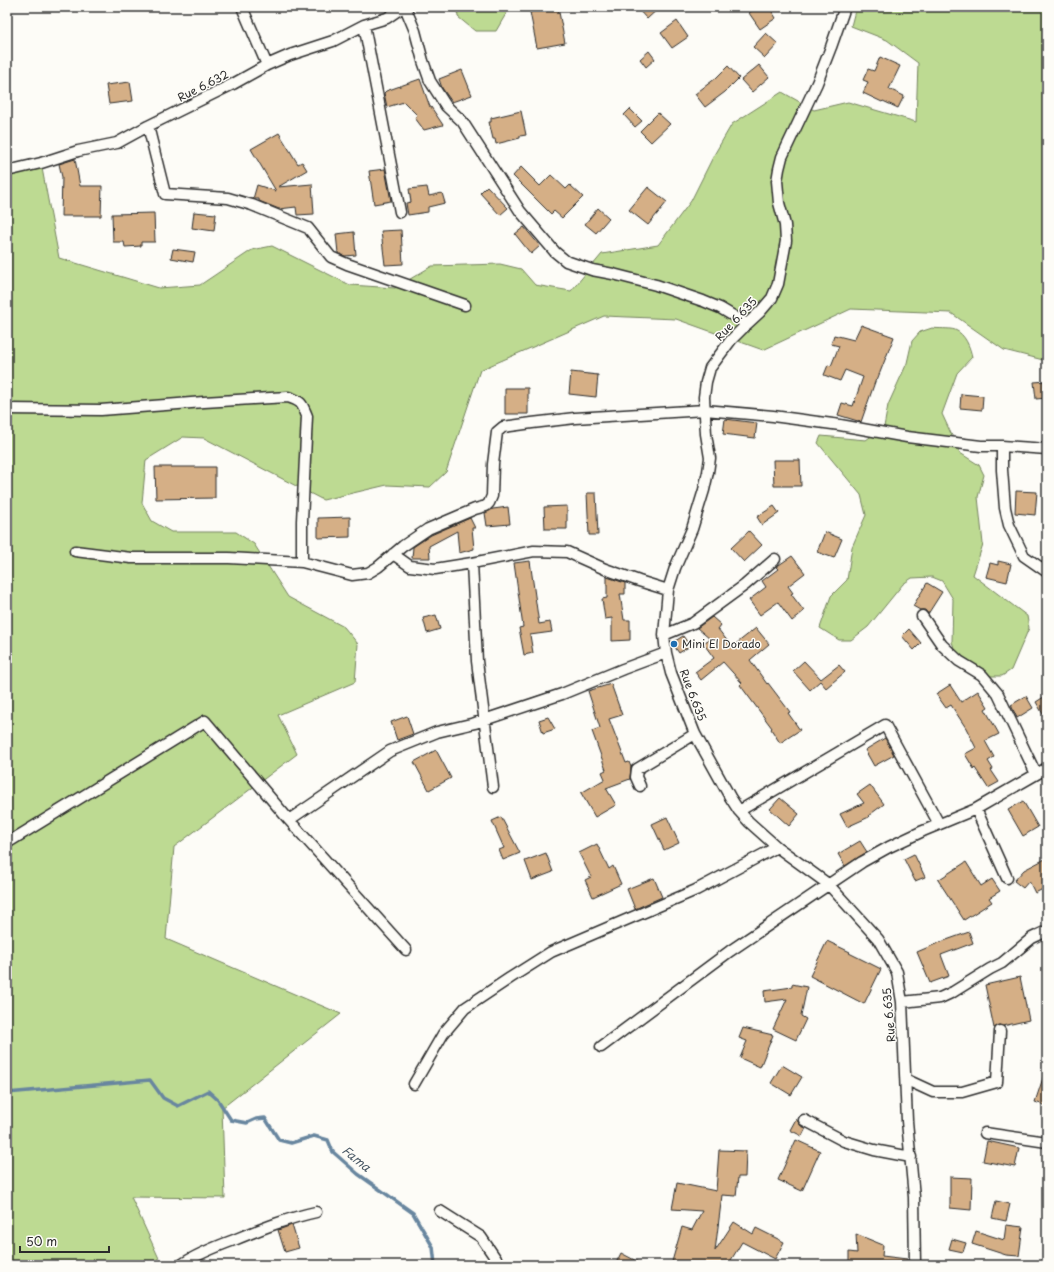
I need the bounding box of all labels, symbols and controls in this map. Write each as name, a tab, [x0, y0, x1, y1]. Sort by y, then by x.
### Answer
street label: Rue 6.632	[174, 65, 231, 106]
street label: Rue 6.635	[711, 293, 760, 344]
place label: Mini El Dorado	[682, 635, 761, 652]
marker: Mini El Dorado	[669, 639, 679, 649]
street label: Rue 6.635	[676, 666, 711, 723]
street label: Rue 6.635	[878, 987, 899, 1043]
water label: Fama	[338, 1141, 375, 1176]
scale bar	[20, 1228, 109, 1254]
text: 50 m	[26, 1232, 57, 1250]

